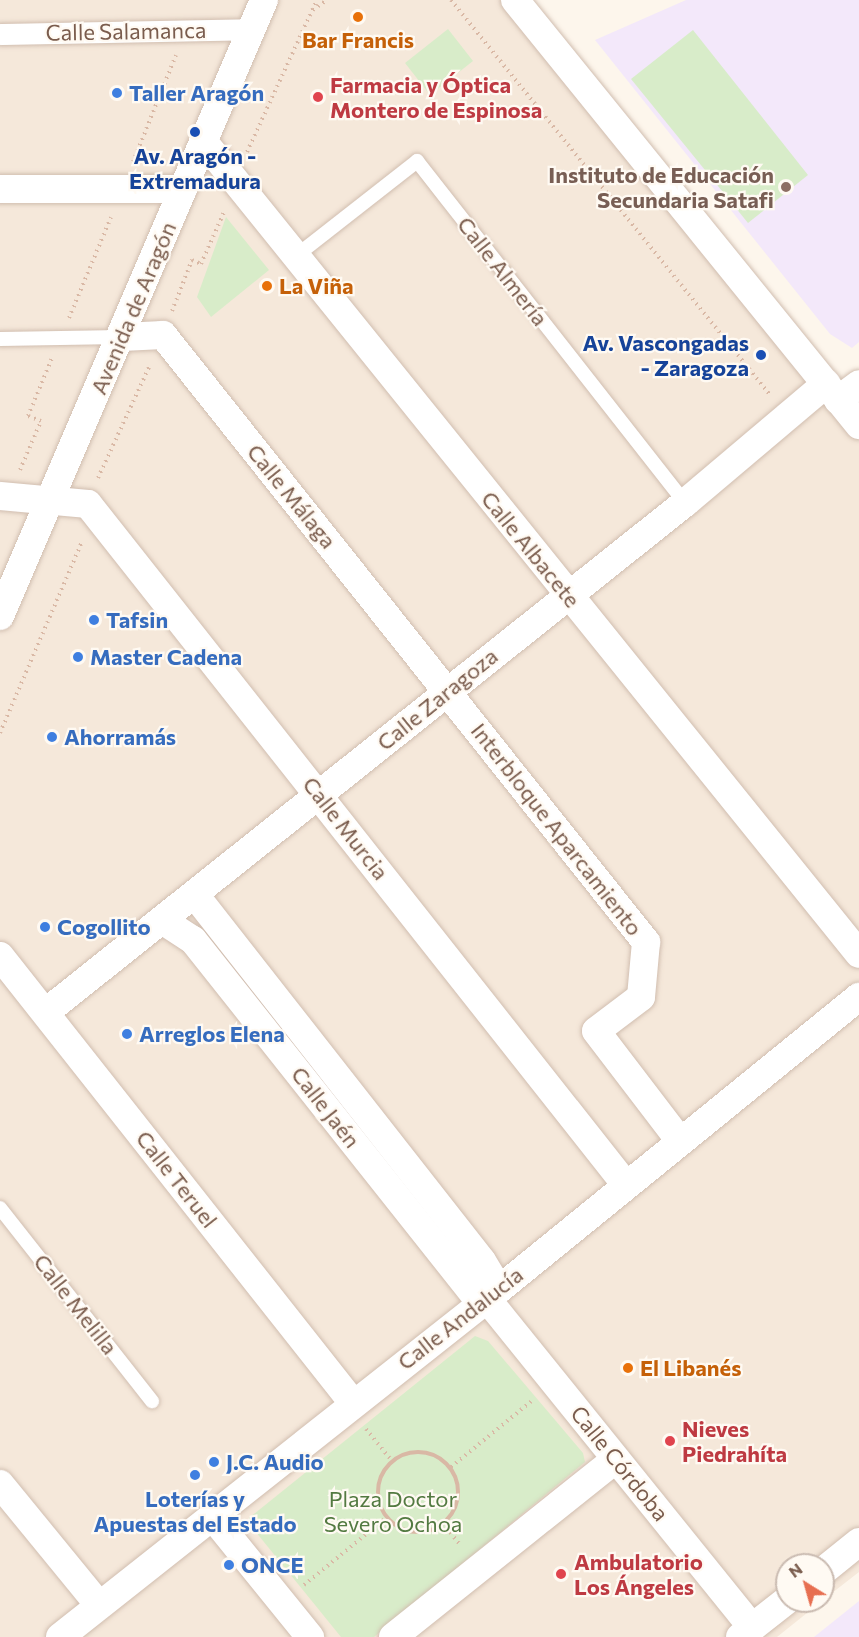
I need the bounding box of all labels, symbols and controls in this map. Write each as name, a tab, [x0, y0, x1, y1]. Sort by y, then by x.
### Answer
marker: Bar Francis	[351, 10, 365, 24]
street label: Calle Salamanca	[45, 16, 207, 46]
place label: Bar Francis	[302, 27, 414, 53]
place label: Farmacia y Óptica Montero de Espinosa	[330, 71, 542, 122]
place label: Taller Aragón	[129, 80, 264, 106]
marker: Taller Aragón	[110, 86, 124, 100]
marker: Farmacia y Óptica Montero de Espinosa	[311, 90, 325, 104]
marker: Av. Aragón - Extremadura	[188, 125, 202, 139]
place label: Av. Aragón - Extremadura	[129, 142, 261, 194]
place label: Instituto de Educación Secundaria Satafi	[548, 161, 774, 212]
marker: Instituto de Educación Secundaria Satafi	[779, 180, 793, 194]
street label: Calle Almería	[452, 211, 554, 331]
street label: Avenida de Aragón	[85, 218, 181, 398]
place label: La Viña	[279, 273, 354, 299]
marker: La Viña	[260, 279, 274, 293]
place label: Av. Vascongadas - Zaragoza	[583, 329, 749, 380]
marker: Av. Vascongadas - Zaragoza	[754, 348, 768, 362]
street label: Calle Málaga	[242, 439, 342, 553]
street label: Calle Albacete	[476, 486, 586, 612]
place label: Tafsin	[106, 607, 168, 633]
marker: Tafsin	[87, 613, 101, 627]
street label: Calle Zaragoza	[372, 642, 502, 756]
place label: Master Cadena	[90, 644, 242, 670]
marker: Master Cadena	[71, 650, 85, 664]
street label: Interbloque Aparcamiento	[466, 718, 648, 940]
place label: Ahorramás	[64, 724, 176, 750]
marker: Ahorramás	[45, 730, 59, 744]
street label: Calle Murcia	[298, 771, 394, 885]
place label: Cogollito	[57, 914, 151, 940]
marker: Cogollito	[38, 920, 52, 934]
place label: Arreglos Elena	[139, 1021, 285, 1047]
marker: Arreglos Elena	[120, 1027, 134, 1041]
street label: Calle Jaén	[286, 1061, 366, 1153]
street label: Calle Teruel	[131, 1125, 223, 1233]
street label: Calle Melilla	[29, 1249, 123, 1359]
street label: Calle Andalucía	[392, 1261, 528, 1375]
place label: El Libanés	[640, 1355, 741, 1381]
marker: El Libanés	[621, 1361, 635, 1375]
street label: Calle Córdoba	[566, 1400, 674, 1526]
place label: Nieves Piedrahíta	[682, 1415, 787, 1466]
marker: Nieves Piedrahíta	[663, 1434, 677, 1448]
place label: J.C. Audio	[226, 1449, 324, 1475]
marker: J.C. Audio	[207, 1455, 221, 1469]
marker: Loterías y Apuestas del Estado	[188, 1468, 202, 1482]
place label: Loterías y Apuestas del Estado	[93, 1485, 297, 1536]
park label: Plaza Doctor Severo Ochoa	[324, 1485, 462, 1536]
place label: Ambulatorio Los Ángeles	[574, 1548, 703, 1600]
place label: ONCE	[241, 1552, 304, 1578]
north arrow	[775, 1553, 835, 1613]
marker: ONCE	[222, 1558, 236, 1572]
text: N	[785, 1559, 806, 1581]
marker: Ambulatorio Los Ángeles	[552, 1565, 570, 1583]

